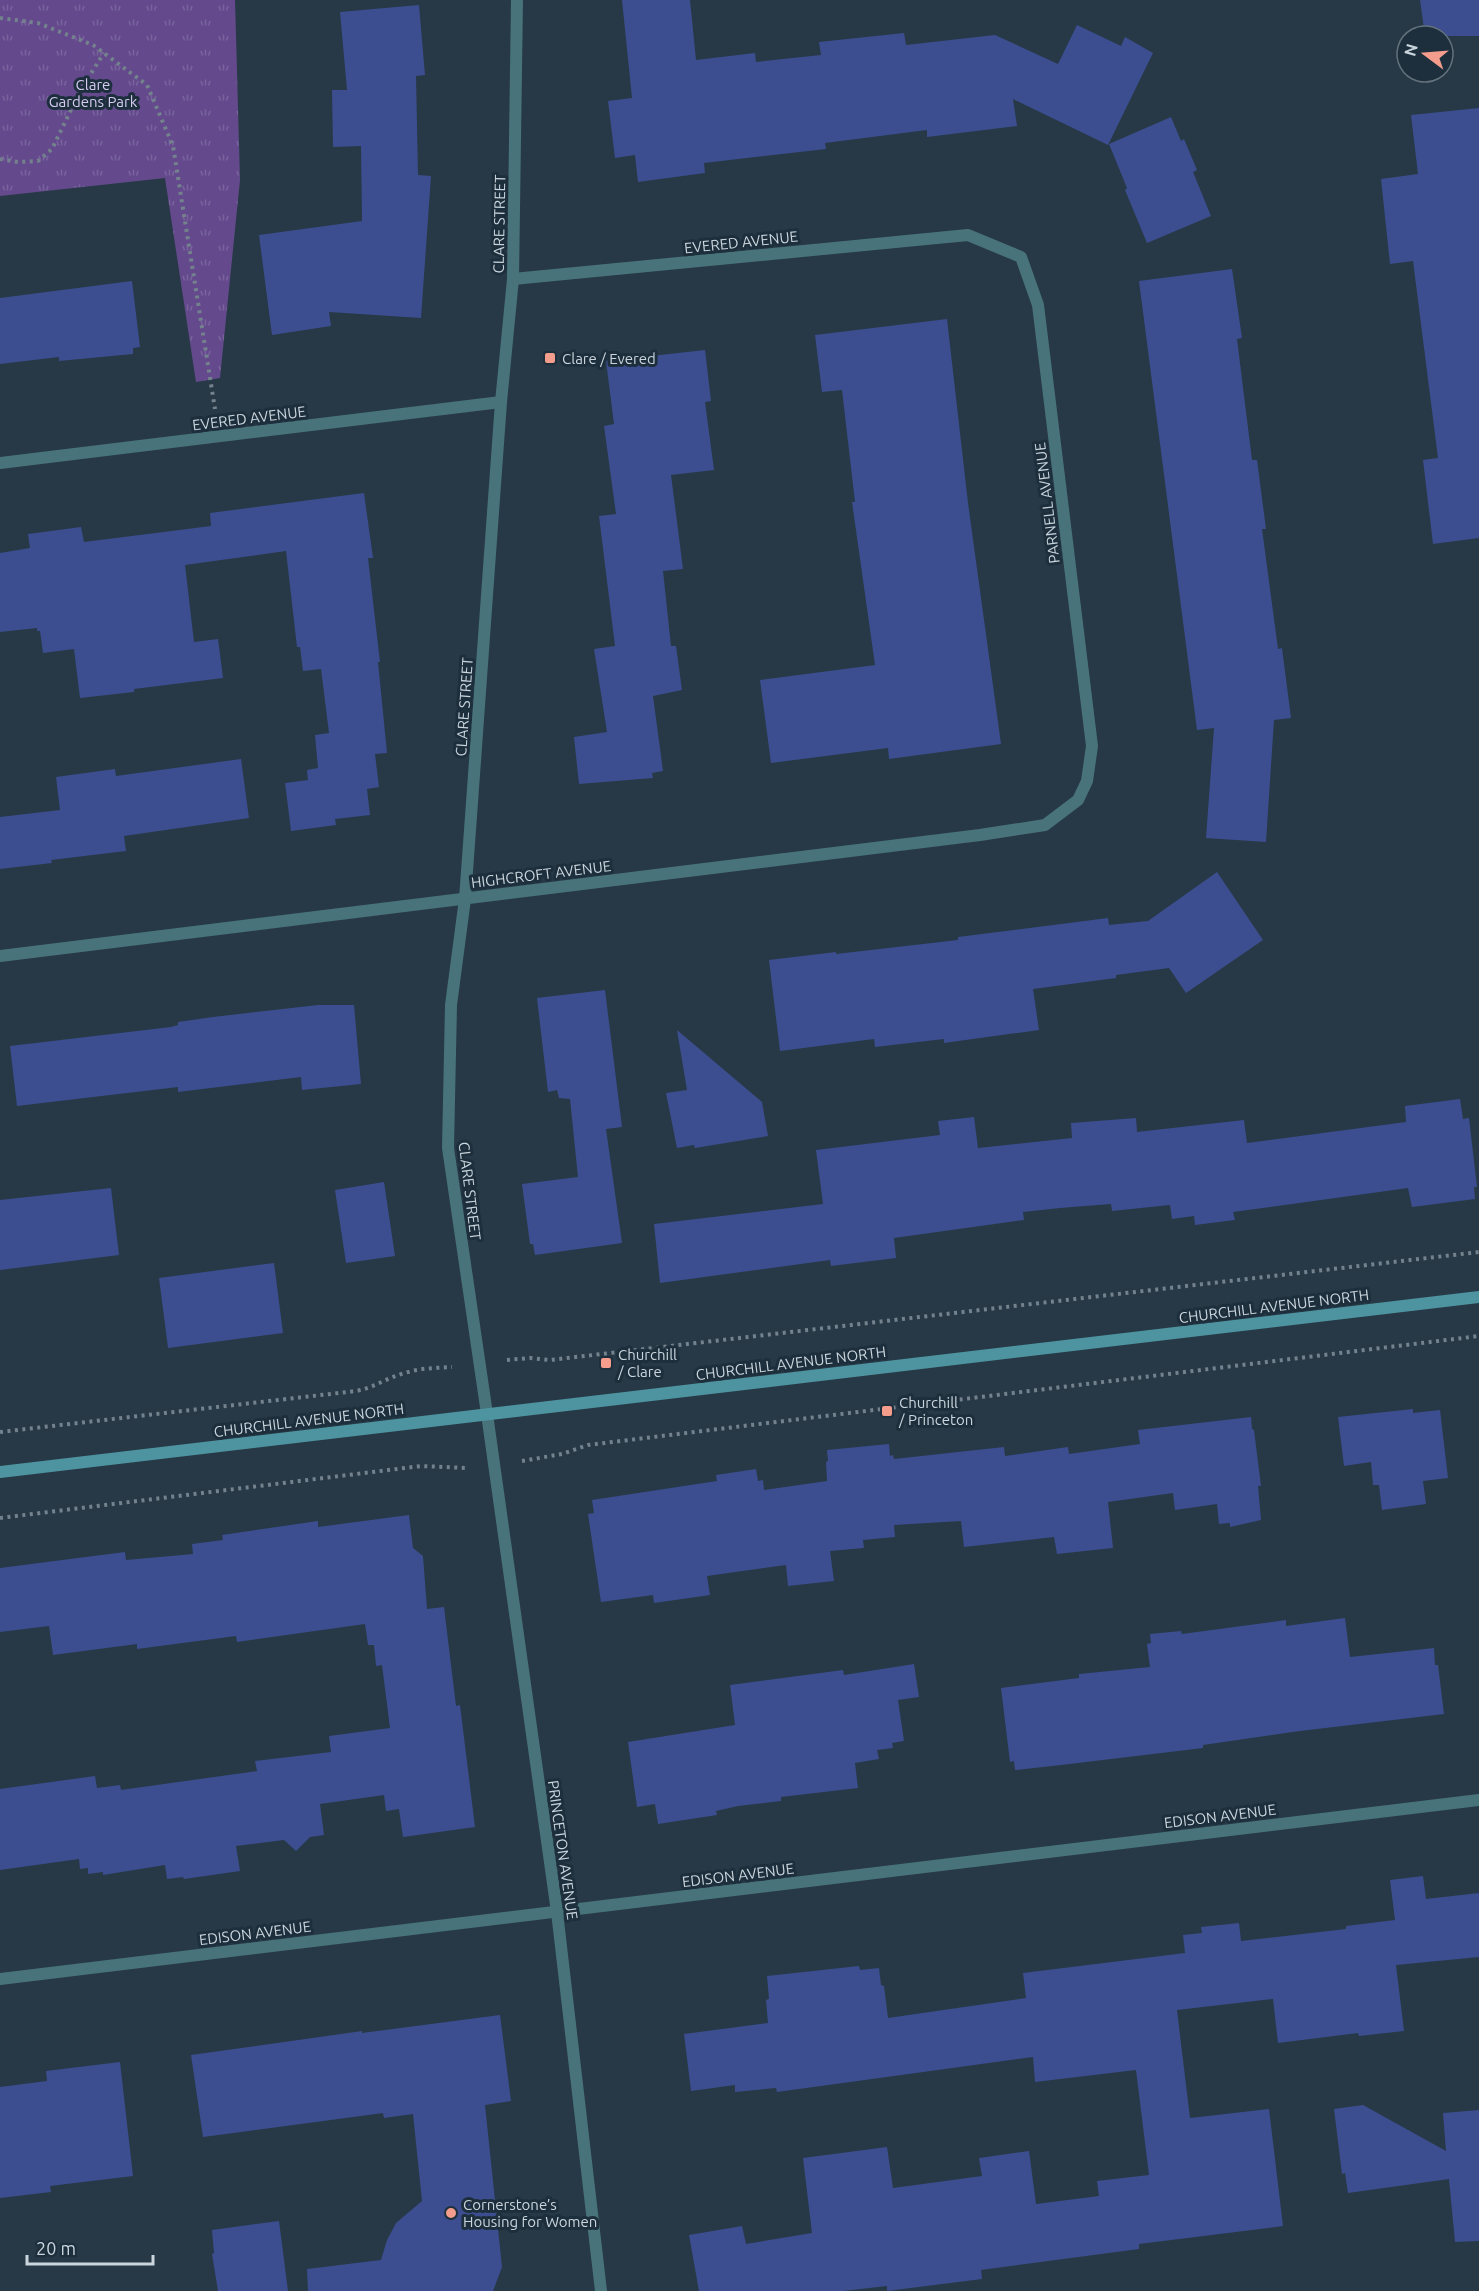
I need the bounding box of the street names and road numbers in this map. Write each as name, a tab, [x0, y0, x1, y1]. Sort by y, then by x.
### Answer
street label: CLARE STREET	[490, 174, 508, 274]
street label: EVERED AVENUE	[683, 228, 799, 256]
street label: EVERED AVENUE	[191, 403, 307, 433]
street label: PARNELL AVENUE	[1031, 442, 1063, 564]
street label: CLARE STREET	[452, 656, 476, 757]
street label: HIGHCROFT AVENUE	[470, 857, 612, 891]
street label: CLARE STREET	[456, 1141, 485, 1242]
street label: CHURCHILL AVENUE NORTH	[1178, 1286, 1370, 1326]
street label: CHURCHILL AVENUE NORTH	[695, 1343, 887, 1383]
street label: CHURCHILL AVENUE NORTH	[213, 1400, 405, 1440]
street label: PRINCETON AVENUE	[545, 1779, 581, 1921]
street label: EDISON AVENUE	[1163, 1801, 1277, 1831]
street label: EDISON AVENUE	[681, 1860, 795, 1890]
street label: EDISON AVENUE	[198, 1918, 312, 1948]

